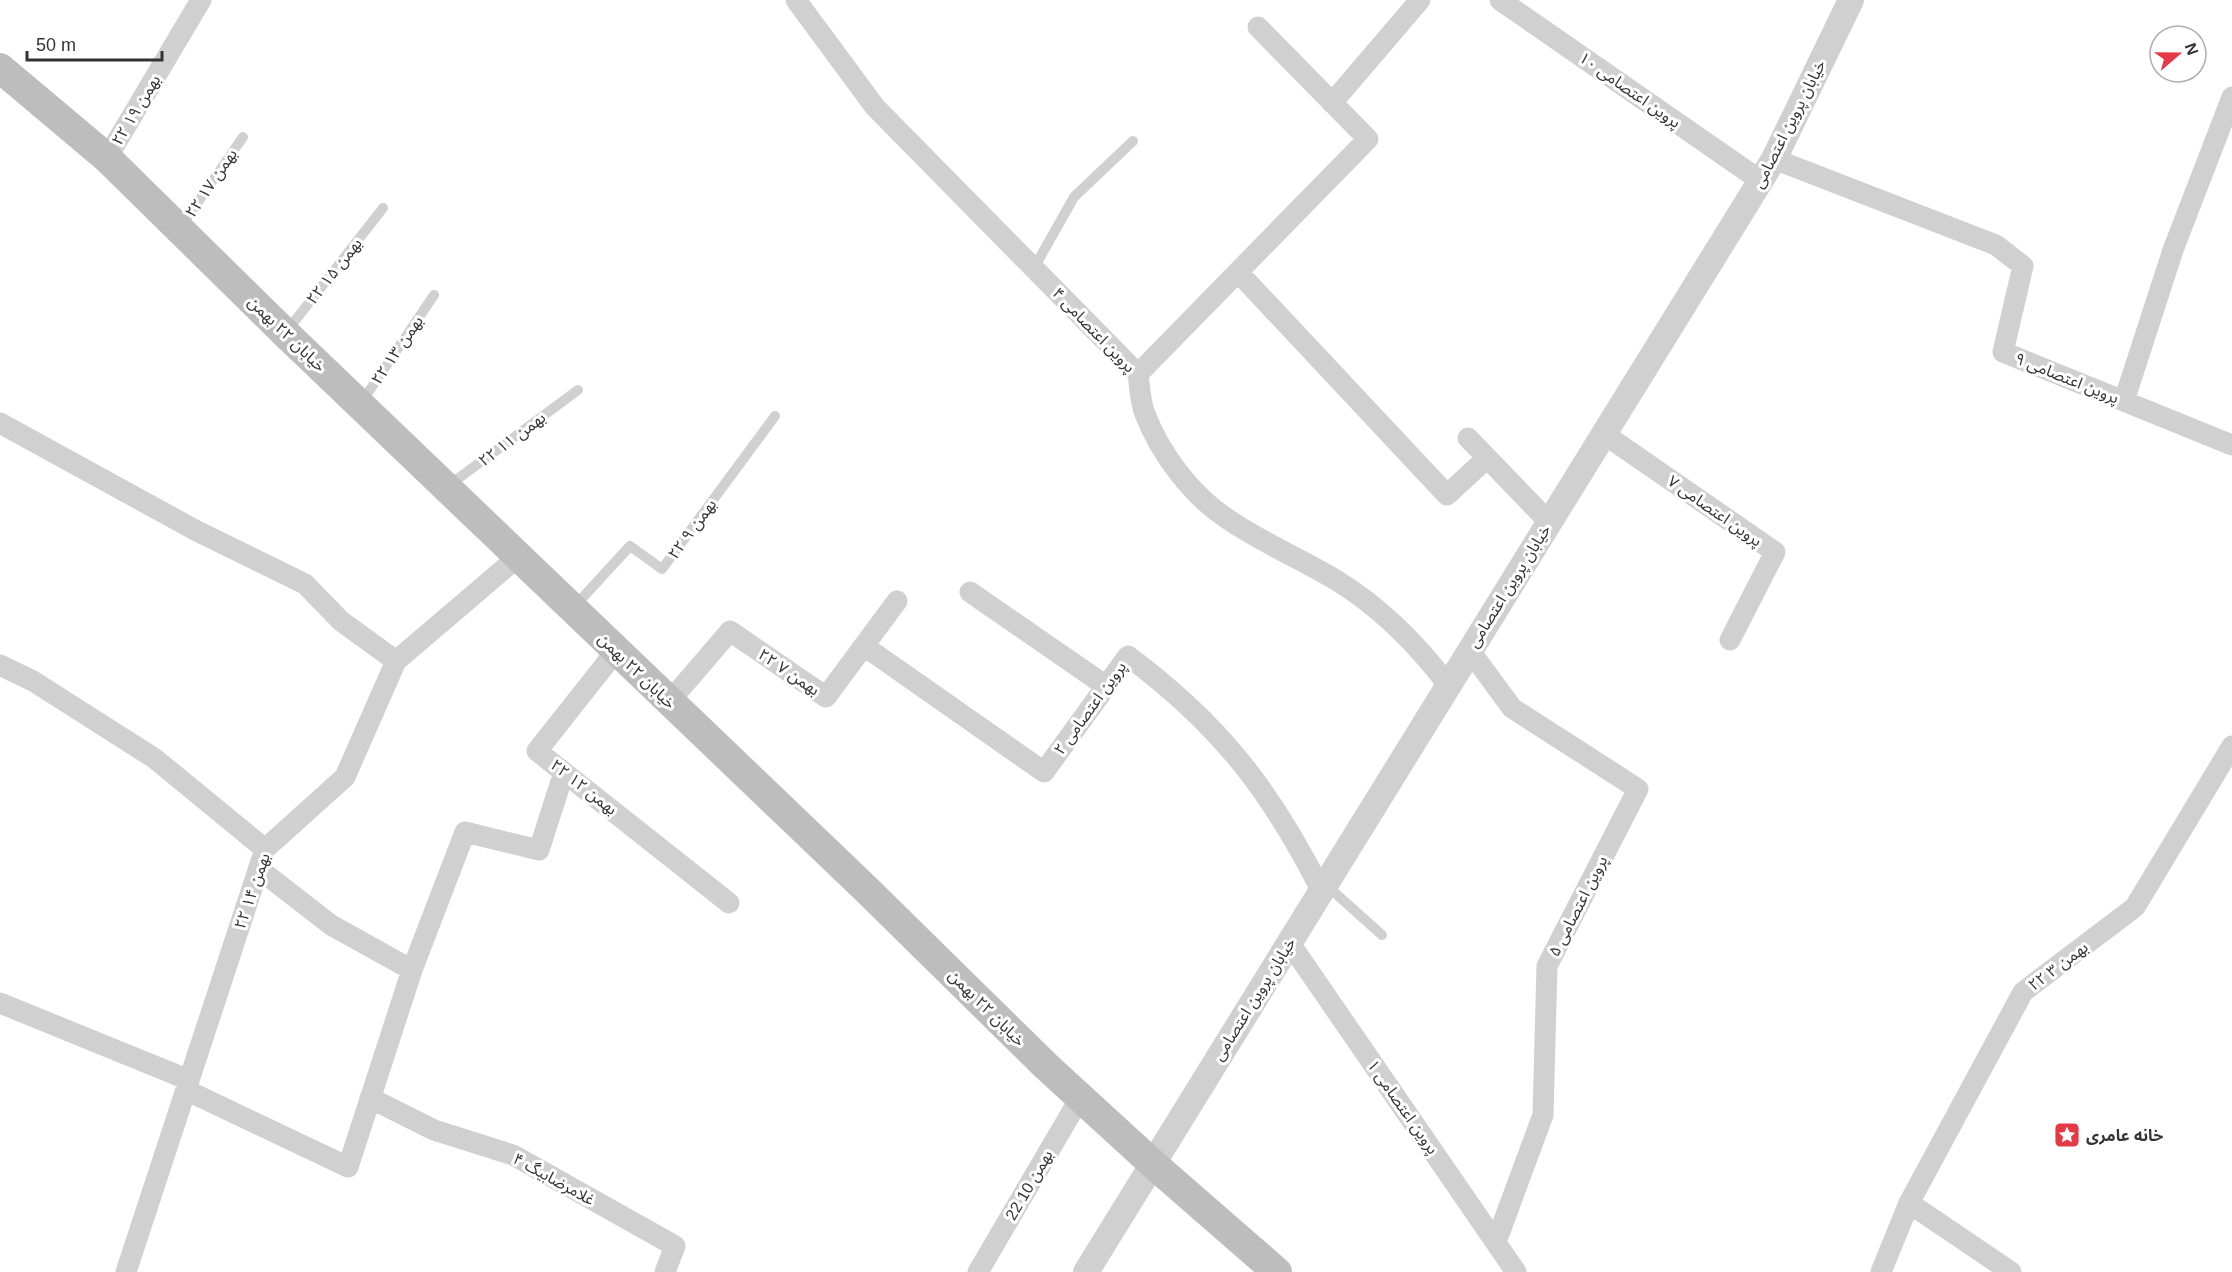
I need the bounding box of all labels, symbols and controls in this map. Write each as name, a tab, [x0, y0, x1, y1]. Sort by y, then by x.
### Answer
scale bar	[27, 24, 162, 62]
north arrow	[2148, 24, 2208, 84]
text: 50 m	[36, 35, 76, 55]
text: N	[2182, 41, 2202, 57]
street label: پروین اعتصامی ۱۰	[1575, 49, 1684, 133]
street label: خیابان پروین اعتصامی	[1749, 57, 1831, 192]
street label: ۲۲ بهمن ۱۹	[108, 72, 164, 149]
street label: ۲۲ بهمن ۱۷	[182, 146, 241, 221]
street label: ۲۲ بهمن ۱۵	[303, 235, 366, 308]
street label: پروین اعتصامی ۴	[1048, 284, 1139, 377]
street label: خیابان ۲۲ بهمن	[244, 293, 329, 376]
street label: ۲۲ بهمن ‍۱۳	[368, 313, 427, 388]
street label: پروین اعتصامی ۹	[2012, 349, 2121, 409]
street label: ۲۲ بهمن ۱۱	[475, 408, 549, 470]
street label: پروین اعتصامی ۷	[1664, 472, 1765, 551]
street label: ۲۲ بهمن ۹	[665, 496, 720, 563]
street label: خیابان پروین اعتصامی	[1464, 522, 1555, 652]
street label: خیابان ۲۲ بهمن	[594, 630, 679, 713]
street label: ۲۲ بهمن ۷	[755, 645, 823, 699]
street label: پروین اعتصامی ۲	[1051, 658, 1131, 759]
street label: ۲۲ بهمن ۱۲	[547, 756, 620, 819]
street label: ۲۲ بهمن ۱۴	[231, 851, 274, 931]
street label: پروین اعتصامی ۵	[1545, 853, 1613, 960]
street label: خیابان پروین اعتصامی	[1209, 935, 1300, 1065]
street label: ۲۲ بهمن ۳	[2025, 938, 2092, 995]
street label: خیابان ۲۲ بهمن	[945, 966, 1029, 1050]
street label: پروین اعتصامی ۱	[1363, 1057, 1442, 1158]
place icon: خانه عامری	[2052, 1120, 2082, 1150]
place label: خانه عامری	[2086, 1127, 2163, 1145]
street label: 22 بهمن 10	[1002, 1147, 1057, 1223]
street label: غلامرضابیگ ۴	[510, 1150, 598, 1209]

